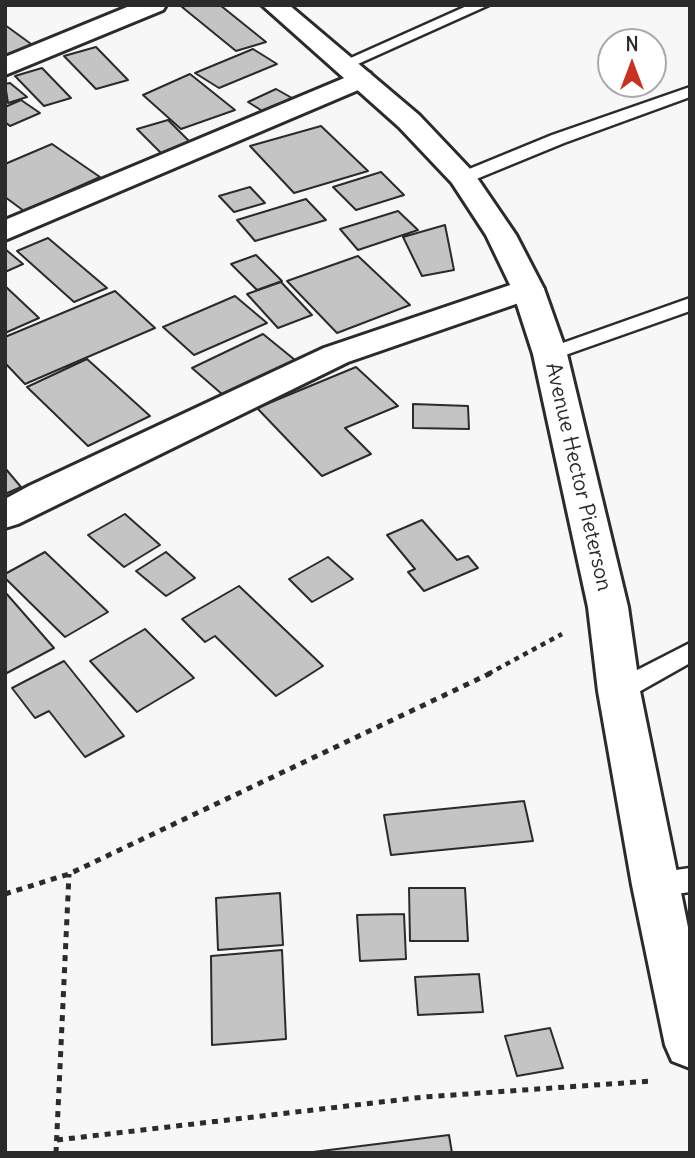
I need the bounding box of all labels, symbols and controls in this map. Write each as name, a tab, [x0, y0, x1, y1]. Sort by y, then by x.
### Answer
north arrow	[597, 28, 667, 98]
text: N	[625, 32, 639, 56]
street label: Avenue Hector Pieterson	[539, 360, 617, 594]

